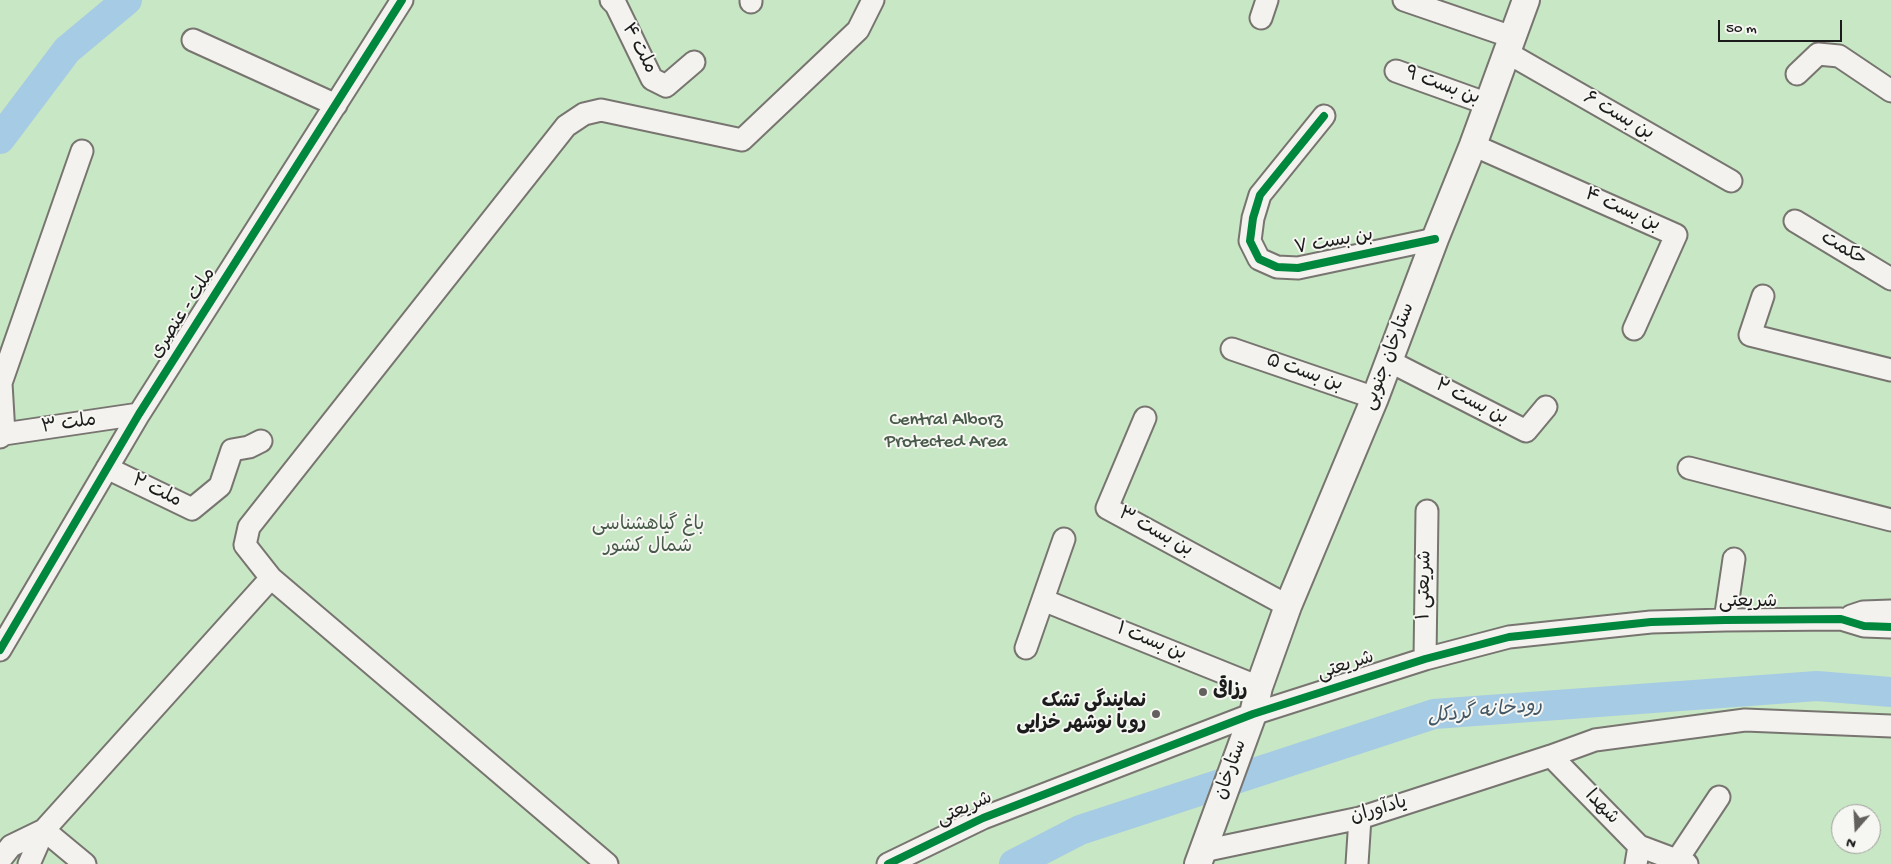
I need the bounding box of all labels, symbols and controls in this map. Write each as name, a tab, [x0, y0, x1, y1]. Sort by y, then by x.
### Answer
scale bar	[1721, 10, 1845, 42]
street label: ملت ۴	[615, 20, 661, 78]
text: 50 m	[1726, 20, 1757, 38]
street label: بن بست ۹	[1401, 63, 1483, 111]
street label: بن بست ۶	[1579, 88, 1657, 146]
street label: بن بست ۴	[1581, 184, 1663, 238]
street label: بن بست ۷	[1293, 225, 1375, 261]
street label: حکمت	[1816, 227, 1870, 273]
street label: ملت - عنصری	[146, 264, 222, 364]
street label: ستارخان جنوبی	[1359, 300, 1421, 414]
street label: بن بست ۵	[1263, 350, 1345, 398]
street label: بن بست ۲	[1431, 375, 1511, 431]
street label: ملت ۳	[40, 410, 98, 440]
park label: Central Alborz Protected Area	[885, 410, 1007, 454]
street label: ملت ۲	[127, 470, 185, 514]
street label: بن بست ۳	[1114, 503, 1196, 563]
park label: باغ گیاهشناسی شمال کشور	[592, 515, 704, 559]
street label: شریعتی ۱	[1414, 550, 1438, 620]
street label: شریعتی	[1719, 592, 1777, 614]
street label: بن بست ۱	[1113, 619, 1189, 667]
street label: شریعتی	[1315, 647, 1377, 687]
place label: رزاقی	[1213, 681, 1247, 703]
marker: رزاقی	[1197, 686, 1209, 698]
place label: نمایندگی تشک رویا نوشهر خزایی	[1016, 692, 1146, 736]
water label: رودخانه گردکل	[1426, 695, 1544, 731]
marker: نمایندگی تشک رویا نوشهر خزایی	[1150, 708, 1162, 720]
street label: ستارخان	[1211, 737, 1253, 803]
street label: شهدا	[1579, 786, 1623, 830]
street label: شریعتی	[934, 788, 996, 832]
street label: یادآوران	[1348, 792, 1410, 830]
north arrow	[1831, 804, 1881, 854]
text: N	[1844, 833, 1858, 852]

